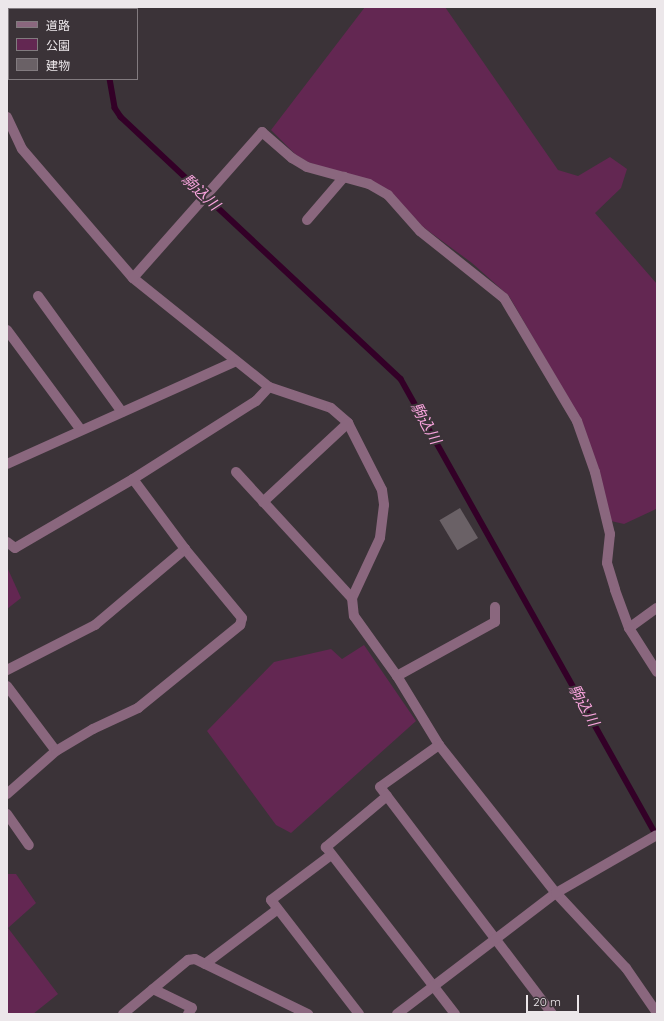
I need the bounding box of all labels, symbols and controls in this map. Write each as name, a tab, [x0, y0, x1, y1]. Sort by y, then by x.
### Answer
legend	[8, 8, 138, 80]
text: 道路	[46, 18, 70, 33]
text: 公園	[46, 38, 70, 53]
text: 建物	[46, 58, 70, 73]
water label: 駒込川	[178, 170, 224, 214]
water label: 駒込川	[407, 399, 445, 447]
water label: 駒込川	[565, 681, 603, 729]
scale bar	[528, 987, 581, 1013]
text: 20 m	[533, 994, 561, 1009]

